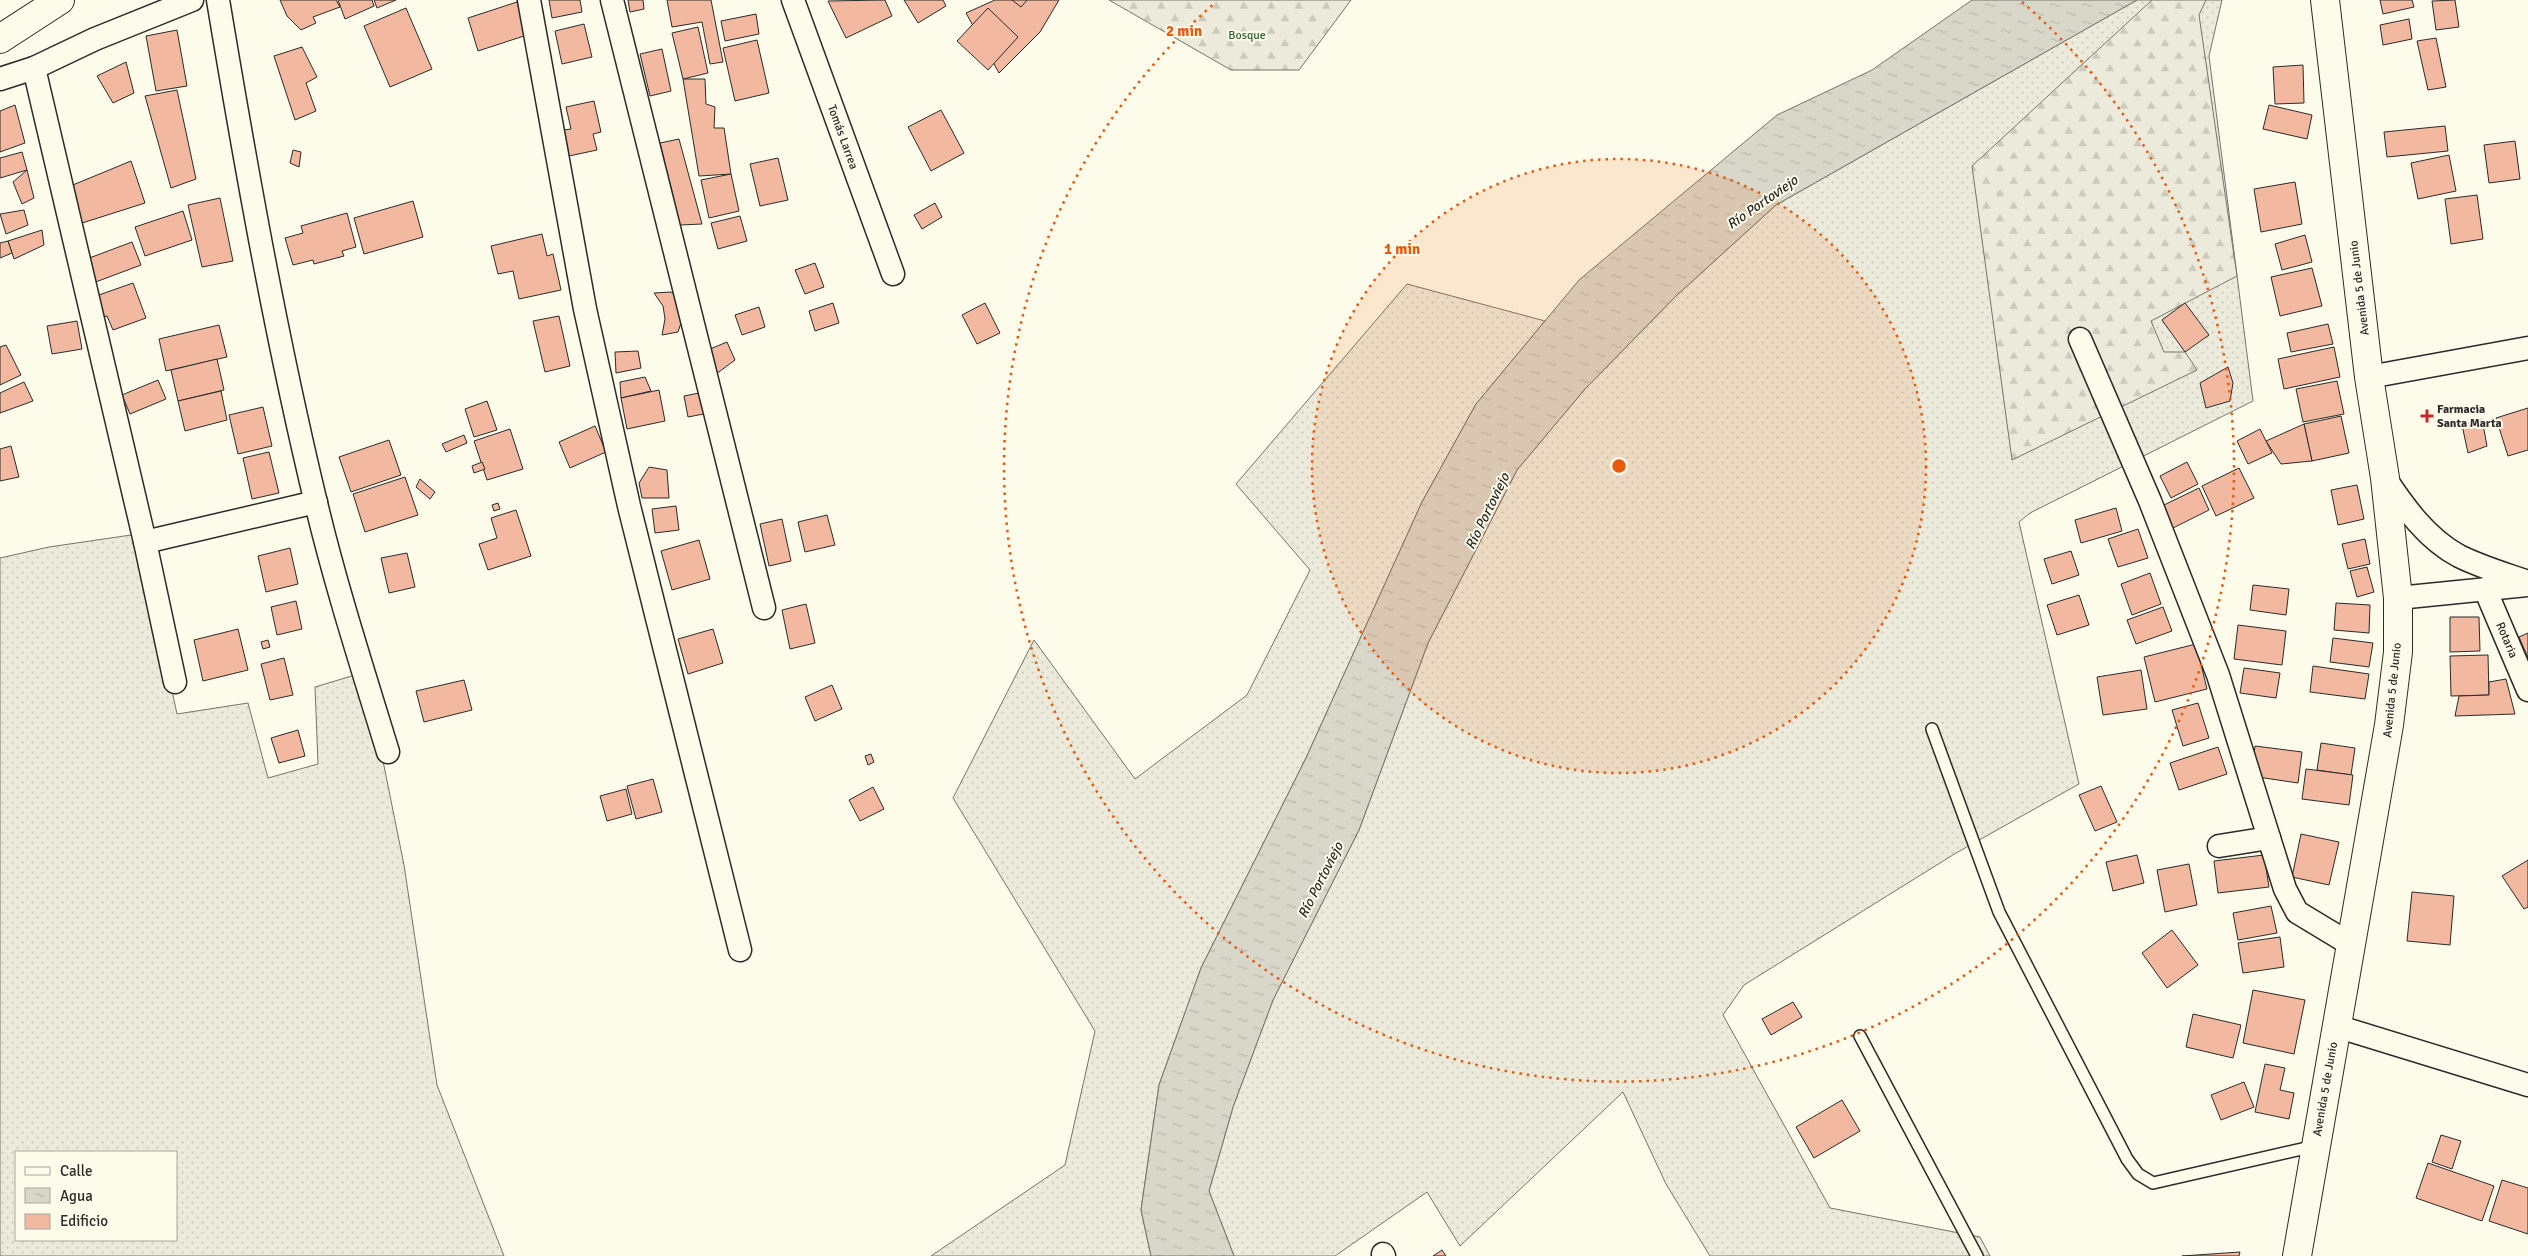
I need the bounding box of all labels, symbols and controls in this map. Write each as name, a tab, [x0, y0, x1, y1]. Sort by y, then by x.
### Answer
text: 2 min	[1166, 22, 1202, 40]
park label: Bosque	[1228, 28, 1266, 43]
street label: Tomás Larrea	[824, 103, 861, 172]
water label: Río Portoviejo	[1723, 171, 1802, 233]
text: 1 min	[1384, 240, 1420, 258]
street label: Avenida 5 de Junio	[2346, 240, 2373, 336]
place label: Farmacia Santa Marta	[2437, 402, 2502, 431]
marker: Farmacia Santa Marta	[2421, 410, 2433, 422]
centre of rings	[1610, 457, 1628, 475]
water label: Río Portoviejo	[1462, 470, 1514, 552]
street label: Rotaria	[2492, 620, 2521, 660]
street label: Avenida 5 de Junio	[2380, 642, 2405, 738]
water label: Río Portoviejo	[1294, 839, 1347, 921]
street label: Avenida 5 de Junio	[2310, 1041, 2341, 1137]
legend	[15, 1151, 178, 1241]
text: Calle	[60, 1162, 93, 1180]
text: Agua	[60, 1187, 93, 1205]
text: Edificio	[60, 1212, 108, 1230]

